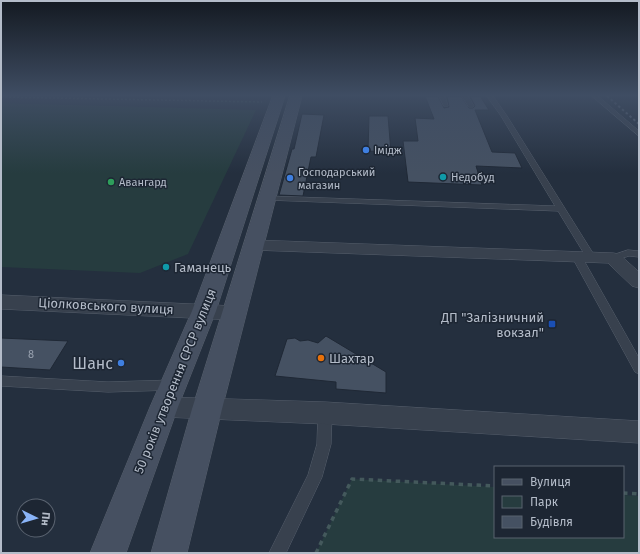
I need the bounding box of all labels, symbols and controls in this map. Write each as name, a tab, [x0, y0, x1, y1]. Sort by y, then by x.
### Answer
place label: Імідж	[374, 144, 402, 157]
marker: Імідж	[361, 145, 371, 155]
place label: Господарський магазин	[298, 166, 375, 192]
place label: Недобуд	[451, 171, 495, 184]
marker: Недобуд	[438, 172, 448, 182]
marker: Господарський магазин	[285, 173, 295, 183]
place label: Авангард	[119, 176, 167, 189]
marker: Авангард	[106, 177, 116, 187]
place label: Гаманець	[174, 260, 232, 275]
marker: Гаманець	[161, 262, 171, 272]
street label: 50 років утворення СРСР вулиця	[131, 286, 219, 476]
street label: Ціолковського вулиця	[38, 295, 174, 317]
place label: ДП "Залізничний вокзал"	[440, 310, 544, 340]
marker: ДП "Залізничний вокзал"	[547, 319, 557, 329]
house number: 8	[28, 348, 34, 361]
place label: Шахтар	[329, 351, 375, 366]
marker: Шахтар	[316, 353, 326, 363]
place label: Шанс	[72, 354, 113, 373]
marker: Шанс	[116, 358, 126, 368]
legend	[494, 466, 624, 538]
text: Вулиця	[530, 475, 571, 489]
text: Парк	[530, 495, 559, 509]
north arrow	[16, 498, 56, 538]
text: Пн	[38, 511, 53, 526]
text: Будівля	[530, 515, 573, 529]

